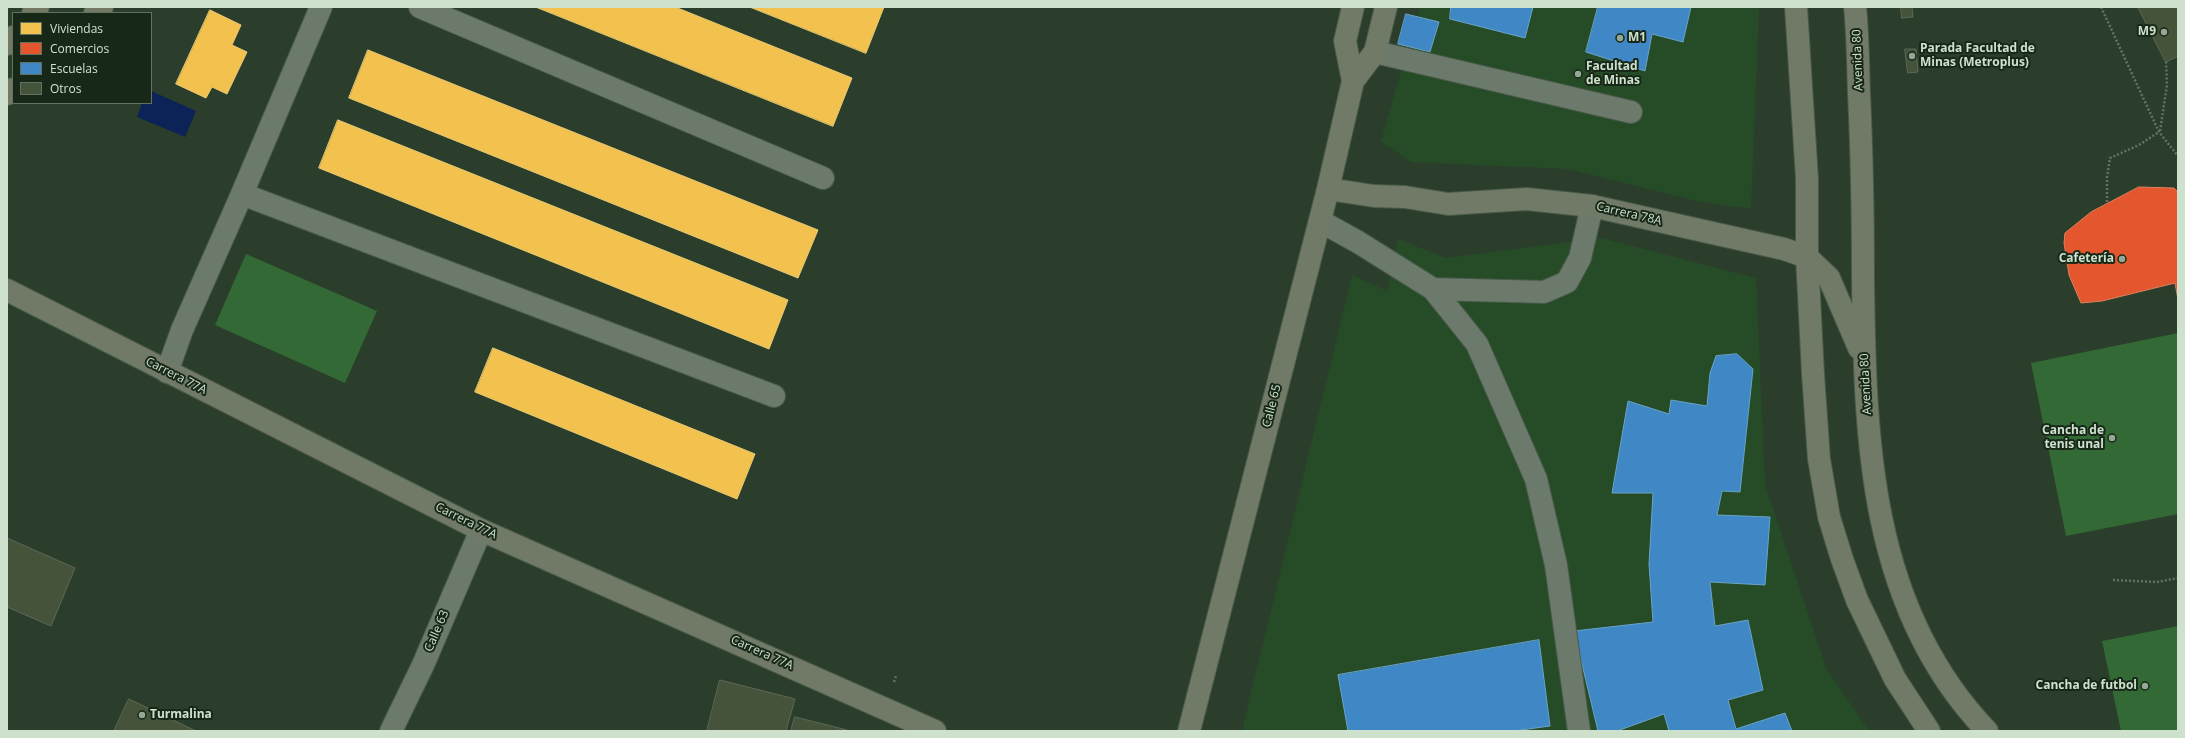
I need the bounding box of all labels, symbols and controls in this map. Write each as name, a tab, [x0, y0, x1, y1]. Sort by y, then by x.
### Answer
legend	[12, 12, 152, 104]
text: Viviendas	[50, 20, 103, 37]
place label: M9	[2138, 25, 2156, 39]
marker: M9	[2159, 27, 2169, 37]
street label: Avenida 80	[1850, 29, 1866, 91]
place label: M1	[1628, 31, 1646, 45]
marker: M1	[1615, 33, 1625, 43]
text: Comercios	[50, 40, 109, 57]
place label: Parada Facultad de Minas (Metroplus)	[1920, 42, 2035, 70]
marker: Parada Facultad de Minas (Metroplus)	[1907, 51, 1917, 61]
text: Escuelas	[50, 60, 98, 77]
place label: Facultad de Minas	[1586, 60, 1640, 88]
marker: Facultad de Minas	[1573, 69, 1583, 79]
text: Otros	[50, 80, 81, 97]
street label: Carrera 78A	[1595, 199, 1663, 229]
place label: Cafetería	[2059, 252, 2114, 266]
marker: Cafetería	[2117, 254, 2127, 264]
street label: Avenida 80	[1857, 353, 1875, 415]
street label: Carrera 77A	[143, 354, 209, 398]
street label: Calle 65	[1260, 383, 1284, 429]
place label: Cancha de tenis unal	[2042, 424, 2104, 452]
marker: Cancha de tenis unal	[2107, 433, 2117, 443]
street label: Carrera 77A	[433, 500, 499, 542]
street label: Calle 63	[422, 608, 452, 654]
street label: Carrera 77A	[729, 633, 795, 673]
place label: Cancha de futbol	[2036, 679, 2137, 693]
marker: Cancha de futbol	[2140, 681, 2150, 691]
place label: Turmalina	[150, 708, 212, 722]
marker: Turmalina	[137, 710, 147, 720]

